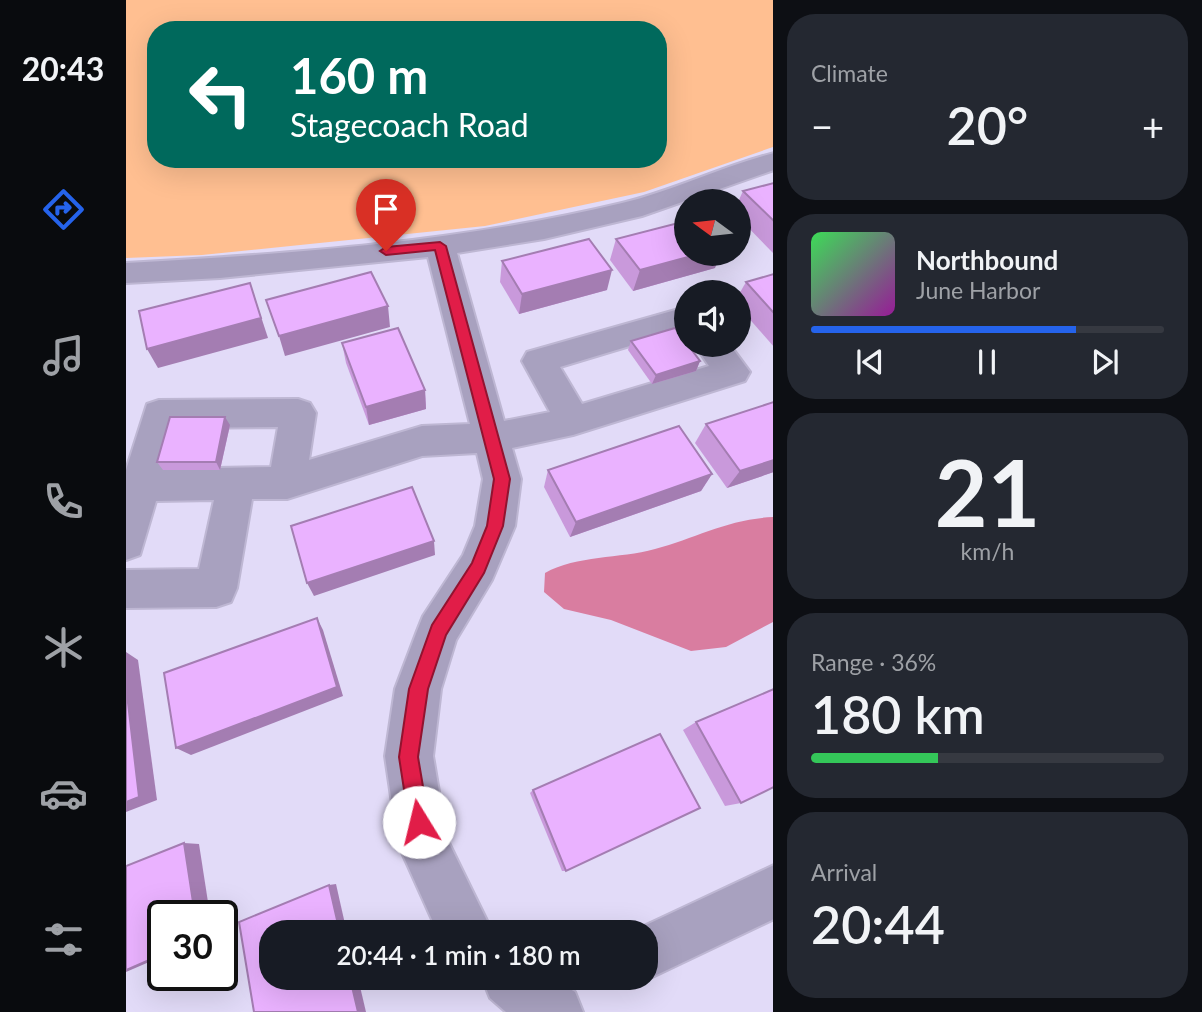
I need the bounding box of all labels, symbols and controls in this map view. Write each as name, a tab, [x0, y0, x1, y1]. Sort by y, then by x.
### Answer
text: 160 m	[290, 46, 428, 104]
text: 20:43	[22, 49, 104, 88]
icon: left	[175, 49, 266, 140]
text: Climate	[811, 59, 888, 87]
text: 20°	[947, 94, 1028, 156]
text: −	[811, 103, 833, 149]
text: +	[1142, 103, 1164, 149]
text: Stagecoach Road	[290, 105, 529, 144]
pin	[356, 179, 416, 251]
icon: directions	[39, 185, 88, 234]
north arrow	[674, 189, 751, 266]
map controls	[674, 189, 751, 357]
icon: arrive	[367, 190, 405, 228]
text: Northbound	[916, 244, 1058, 276]
text: June Harbor	[916, 276, 1040, 304]
button: sound	[674, 280, 751, 357]
icon: music	[39, 331, 88, 380]
icon: previous	[851, 343, 889, 381]
icon: pause	[968, 343, 1006, 381]
icon: next	[1086, 343, 1124, 381]
text: 21	[935, 437, 1040, 546]
icon: phone	[39, 477, 88, 526]
text: km/h	[961, 537, 1014, 565]
icon: climate	[39, 623, 88, 672]
text: Range · 36%	[811, 648, 936, 676]
text: 180 km	[811, 683, 985, 745]
icon: car	[39, 769, 88, 818]
position arrow	[382, 785, 456, 859]
text: Arrival	[811, 858, 877, 886]
text: 20:44	[811, 893, 945, 955]
speed limit sign: 30	[147, 900, 238, 991]
icon: filters	[39, 915, 88, 964]
text: 20:44 · 1 min · 180 m	[336, 939, 581, 971]

